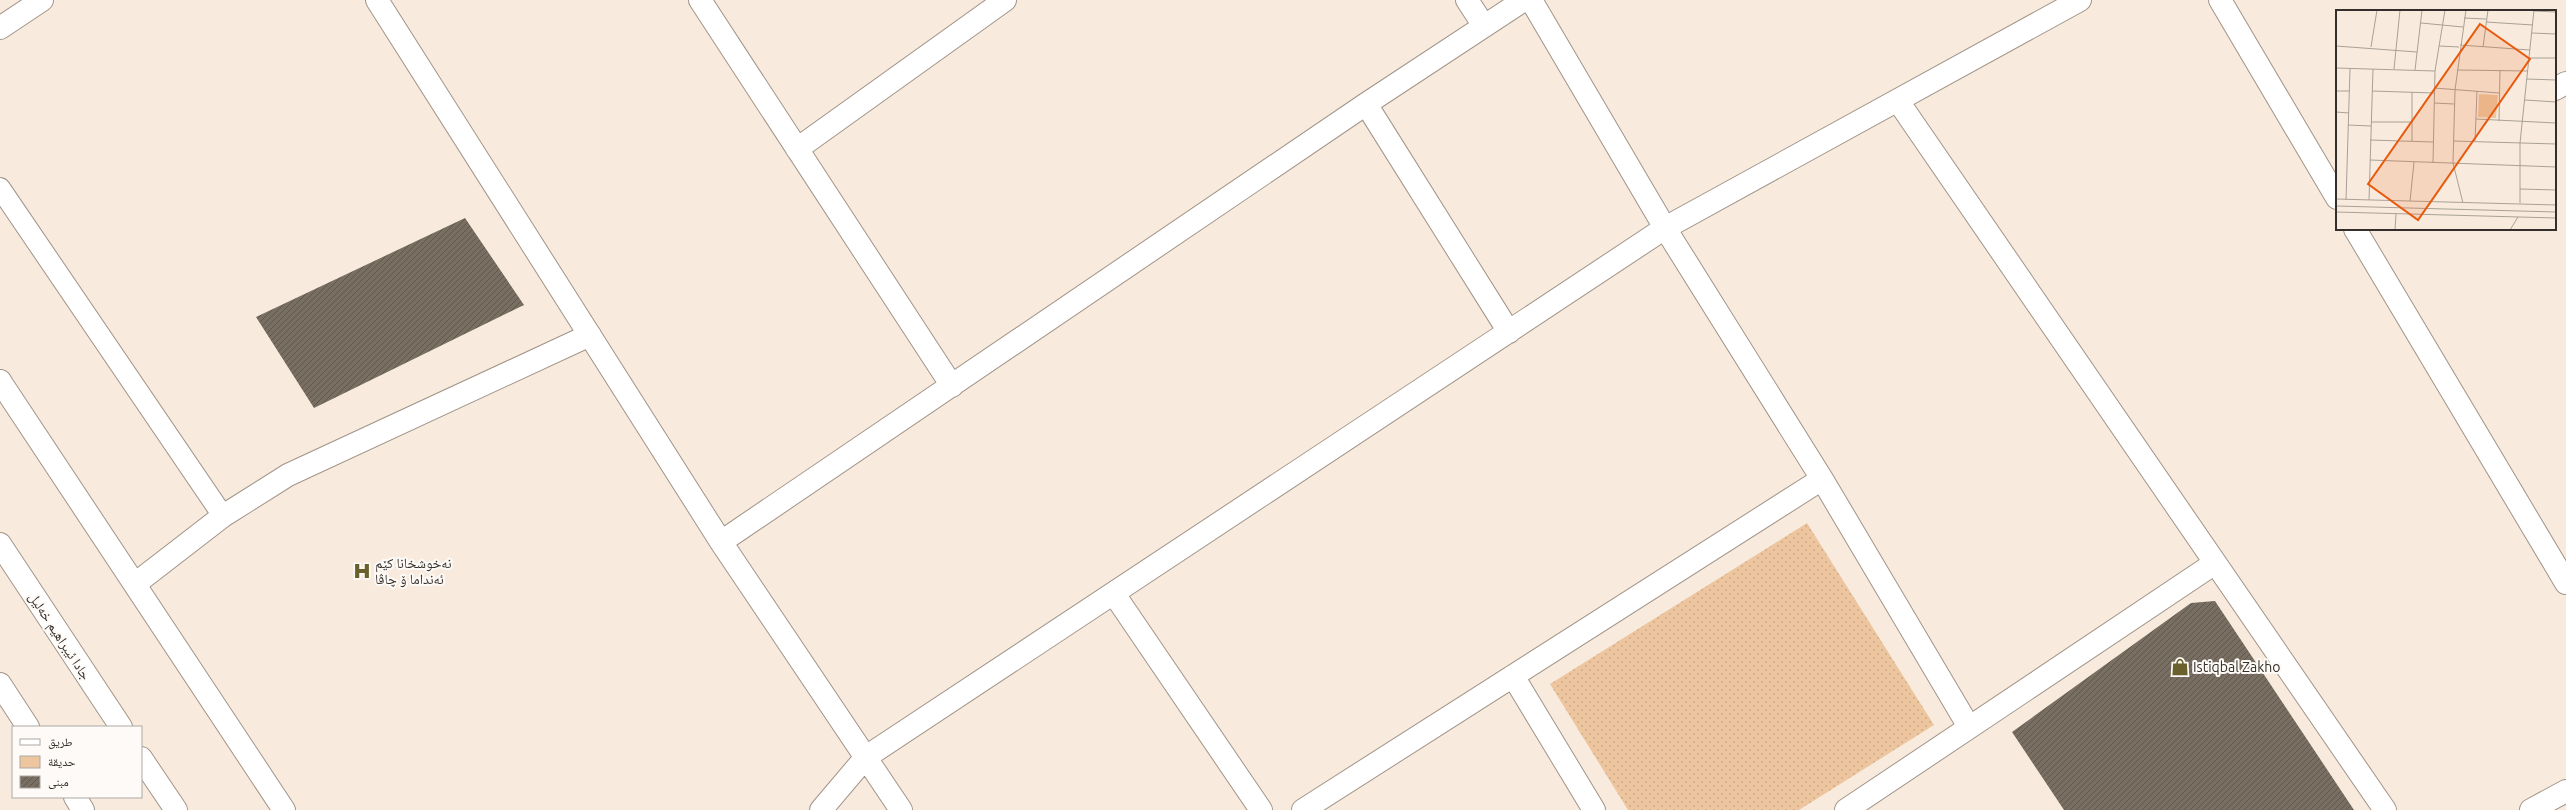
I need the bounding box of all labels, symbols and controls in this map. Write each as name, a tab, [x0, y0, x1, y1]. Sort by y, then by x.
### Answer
inset map	[2336, 10, 2556, 230]
place label: نەخوشخانا کێم ئەنداما ۆ چاڤا	[375, 555, 452, 588]
hospital icon: نەخوشخانا کێم ئەنداما ۆ چاڤا	[352, 561, 372, 581]
street label: جادا ئیبراهیم خەلیل	[24, 589, 94, 684]
shop icon: Istiqbal Zakho	[2170, 657, 2190, 677]
place label: Istiqbal Zakho	[2193, 659, 2280, 675]
legend	[12, 726, 142, 798]
text: طريق	[48, 735, 73, 749]
text: حديقة	[48, 755, 76, 769]
text: مبنى	[48, 775, 69, 789]

